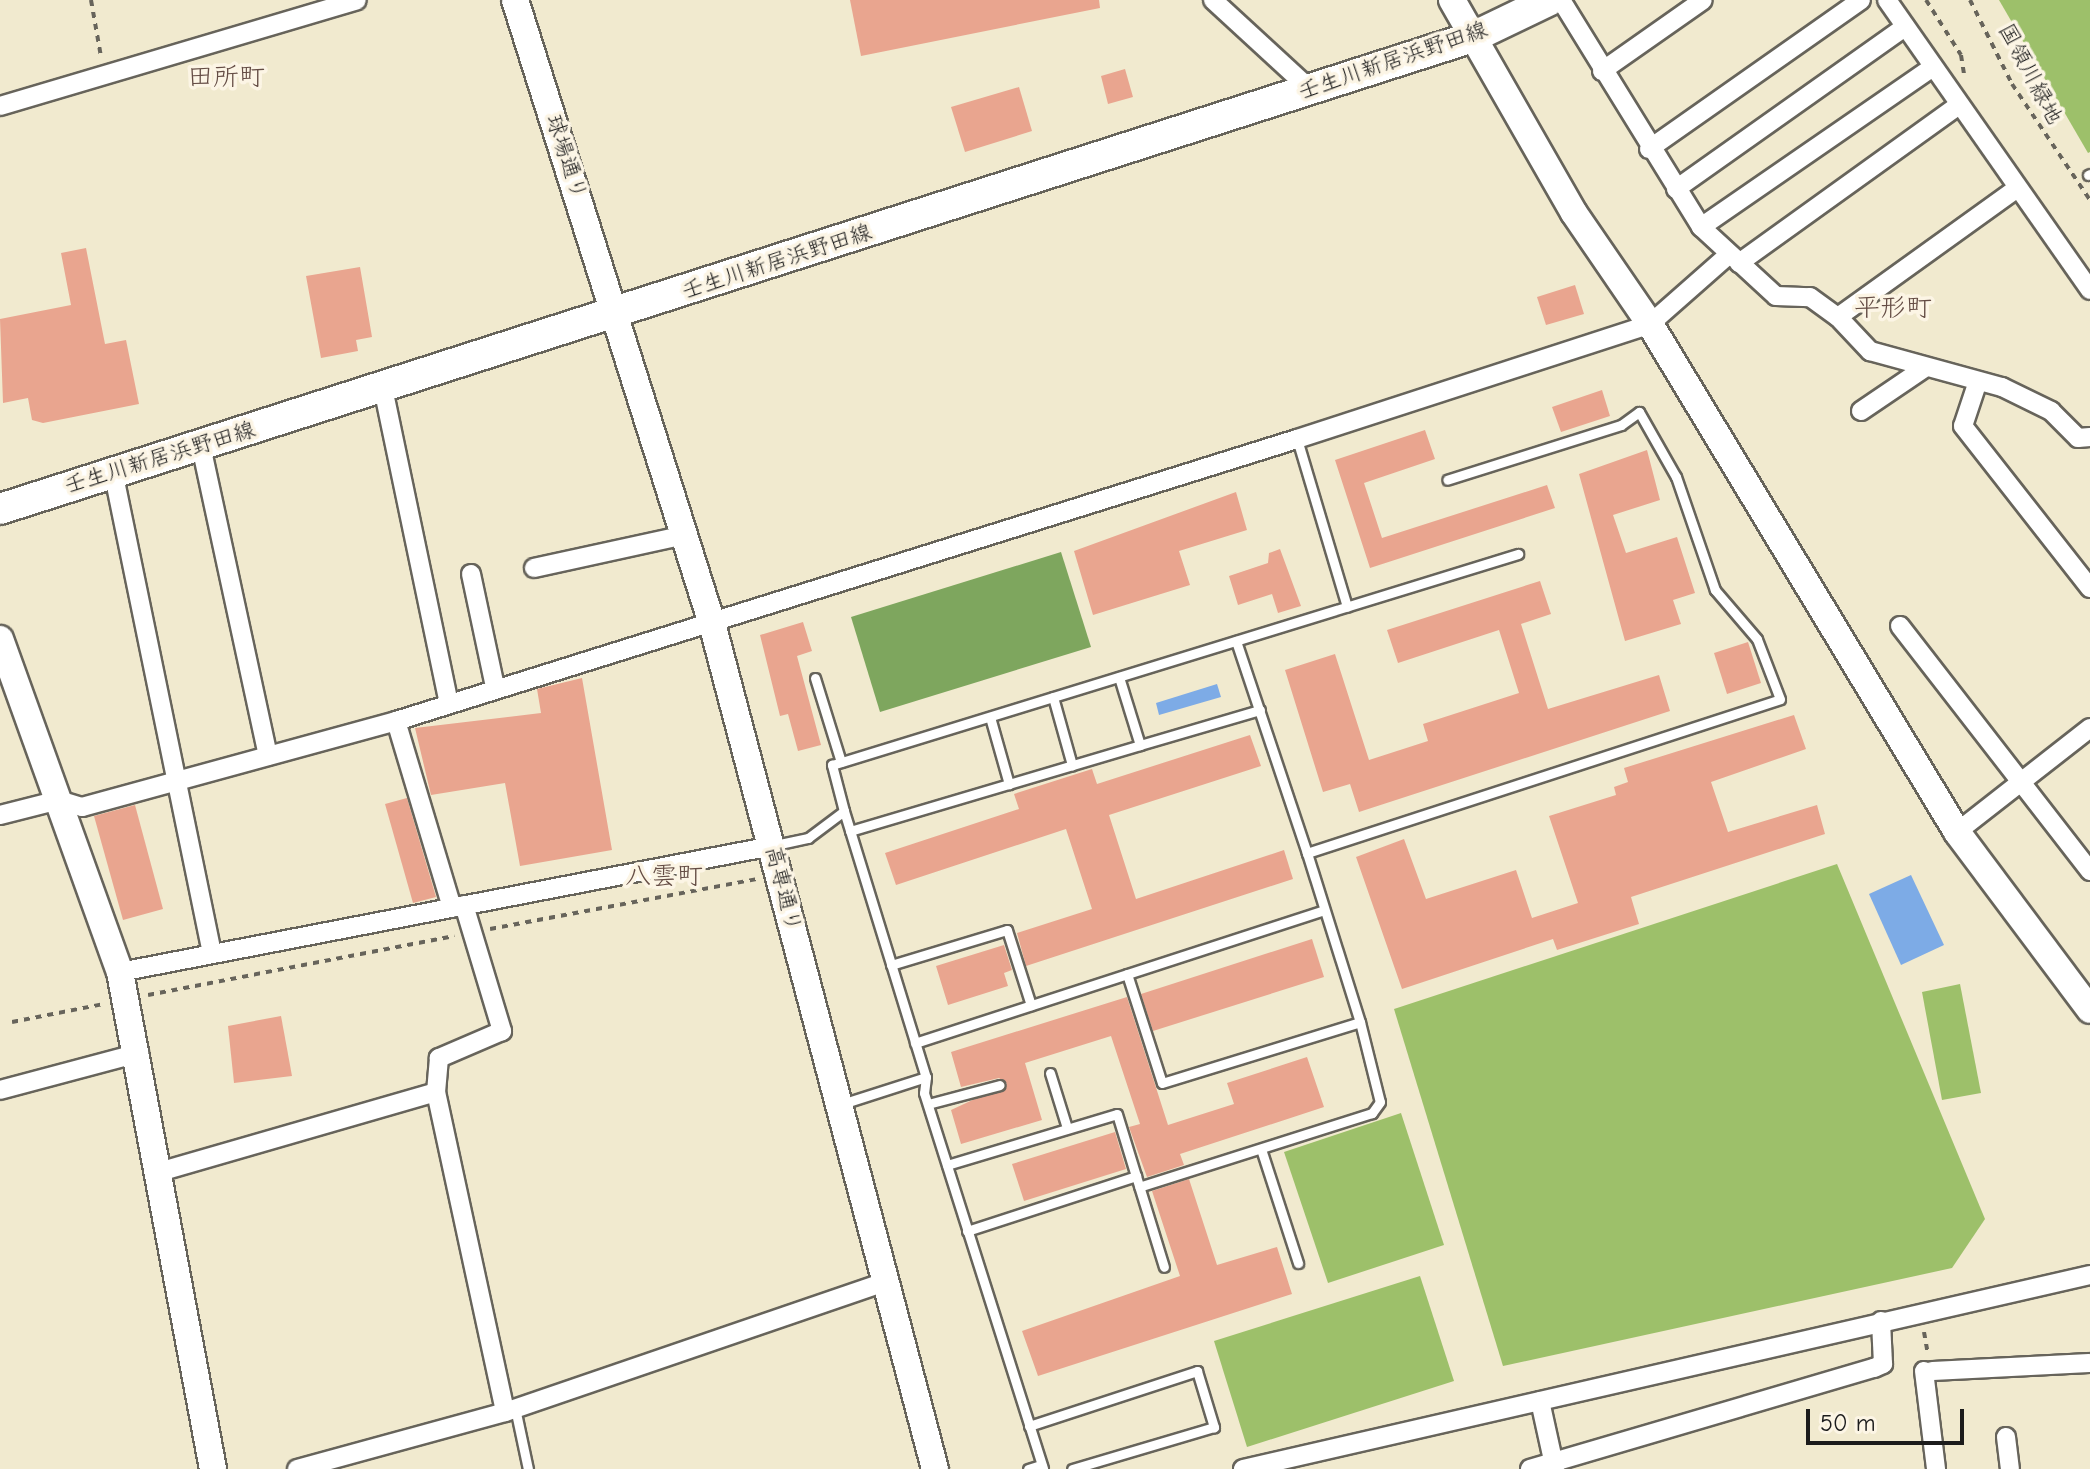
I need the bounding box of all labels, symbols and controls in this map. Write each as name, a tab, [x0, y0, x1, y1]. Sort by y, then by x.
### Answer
street label: 壬生川新居浜野田線	[1295, 16, 1491, 106]
street label: 国領川緑地	[1993, 19, 2067, 129]
district label: 田所町	[187, 62, 265, 94]
street label: 球場通り	[540, 111, 592, 203]
street label: 壬生川新居浜野田線	[679, 219, 875, 305]
district label: 平形町	[1854, 293, 1932, 325]
street label: 壬生川新居浜野田線	[61, 416, 259, 500]
street label: 高専通り	[760, 843, 806, 935]
district label: 八雲町	[625, 861, 703, 893]
scale bar	[1810, 1393, 1968, 1443]
text: 50 m	[1820, 1409, 1876, 1437]

